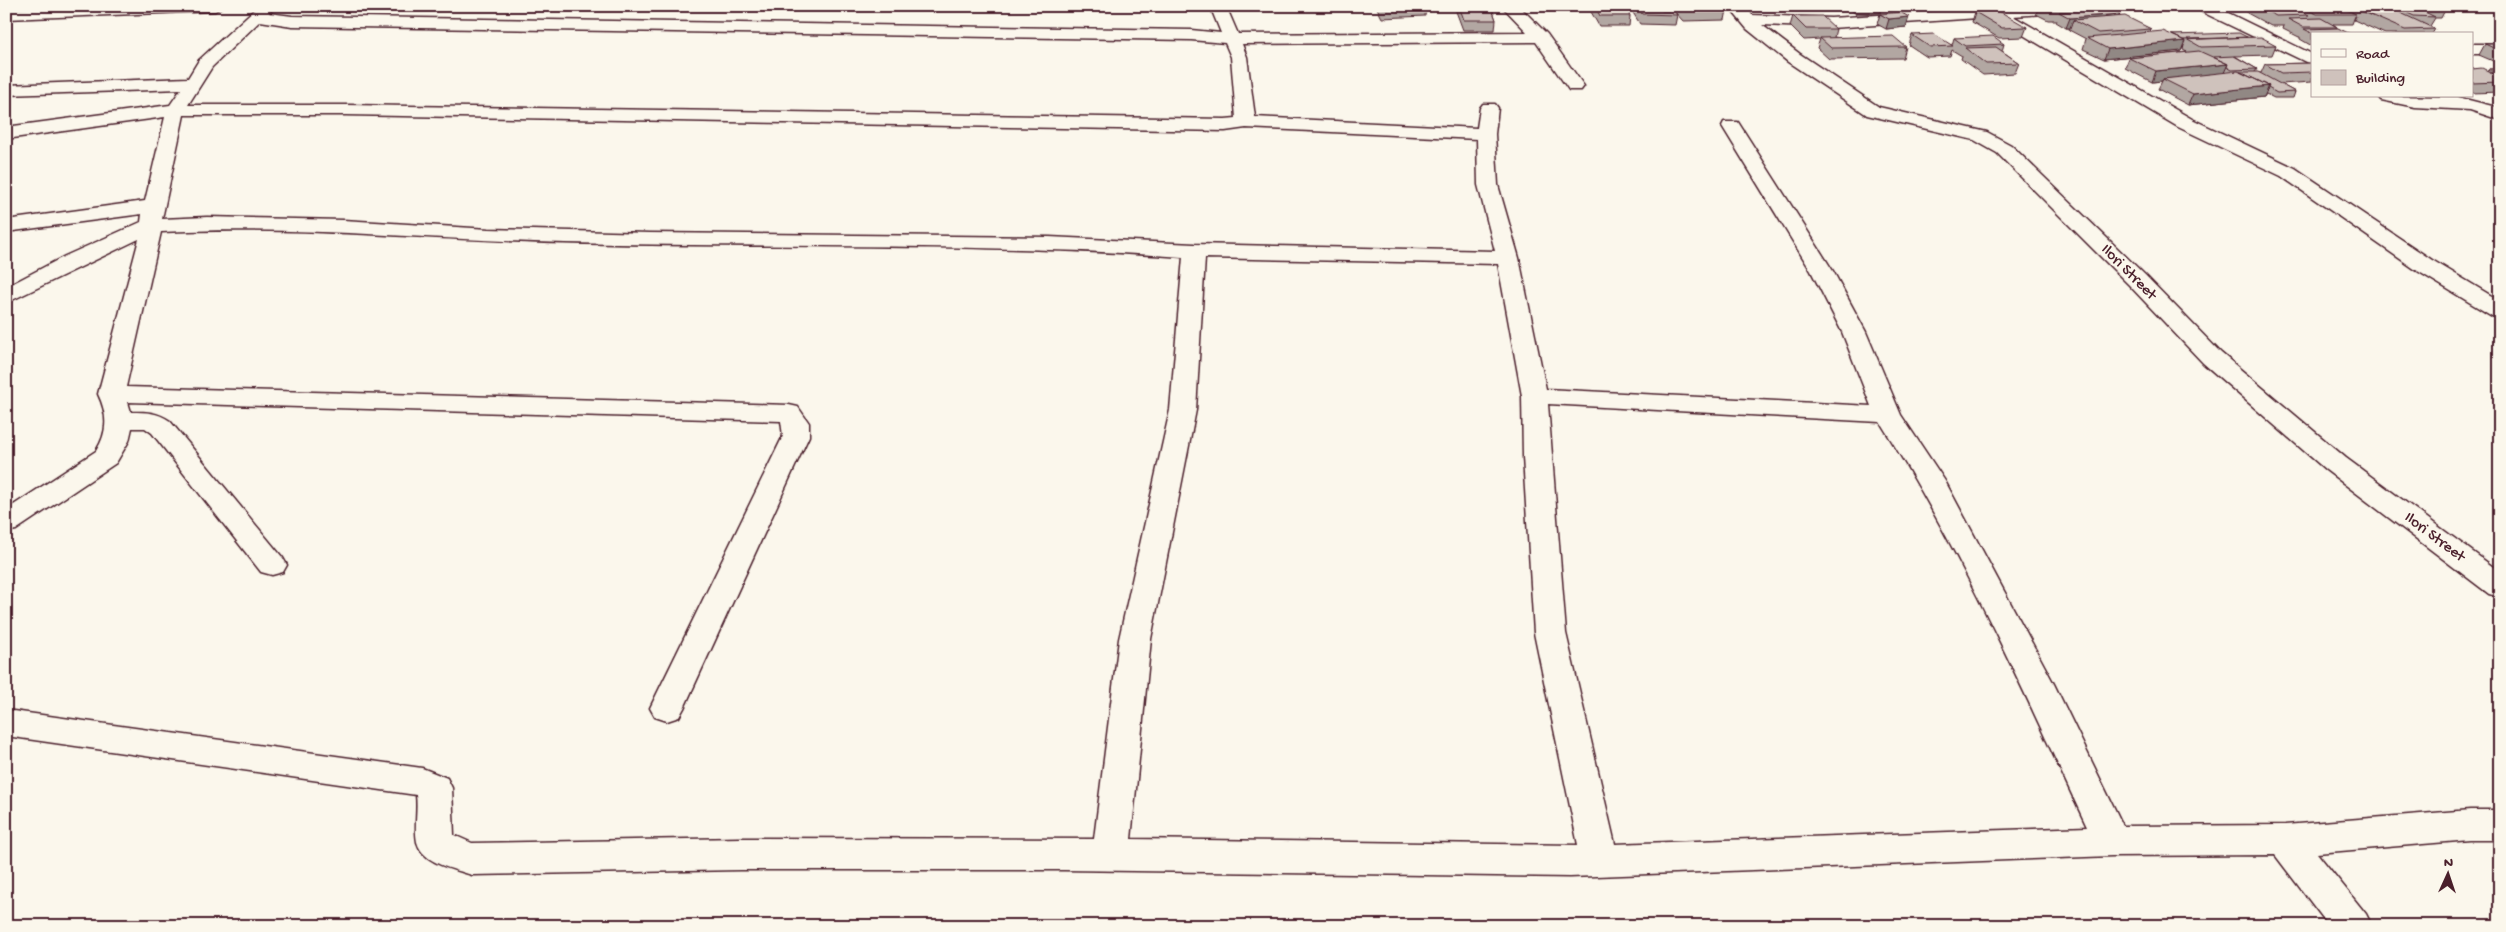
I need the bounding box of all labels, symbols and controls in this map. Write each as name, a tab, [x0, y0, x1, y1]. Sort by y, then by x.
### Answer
legend	[2311, 32, 2474, 98]
text: Road	[2356, 46, 2390, 64]
text: Building	[2355, 70, 2405, 88]
street label: Ilori Street	[2096, 241, 2161, 306]
street label: Ilori Street	[2400, 509, 2469, 568]
north arrow	[2424, 850, 2474, 900]
text: N	[2444, 855, 2454, 872]

